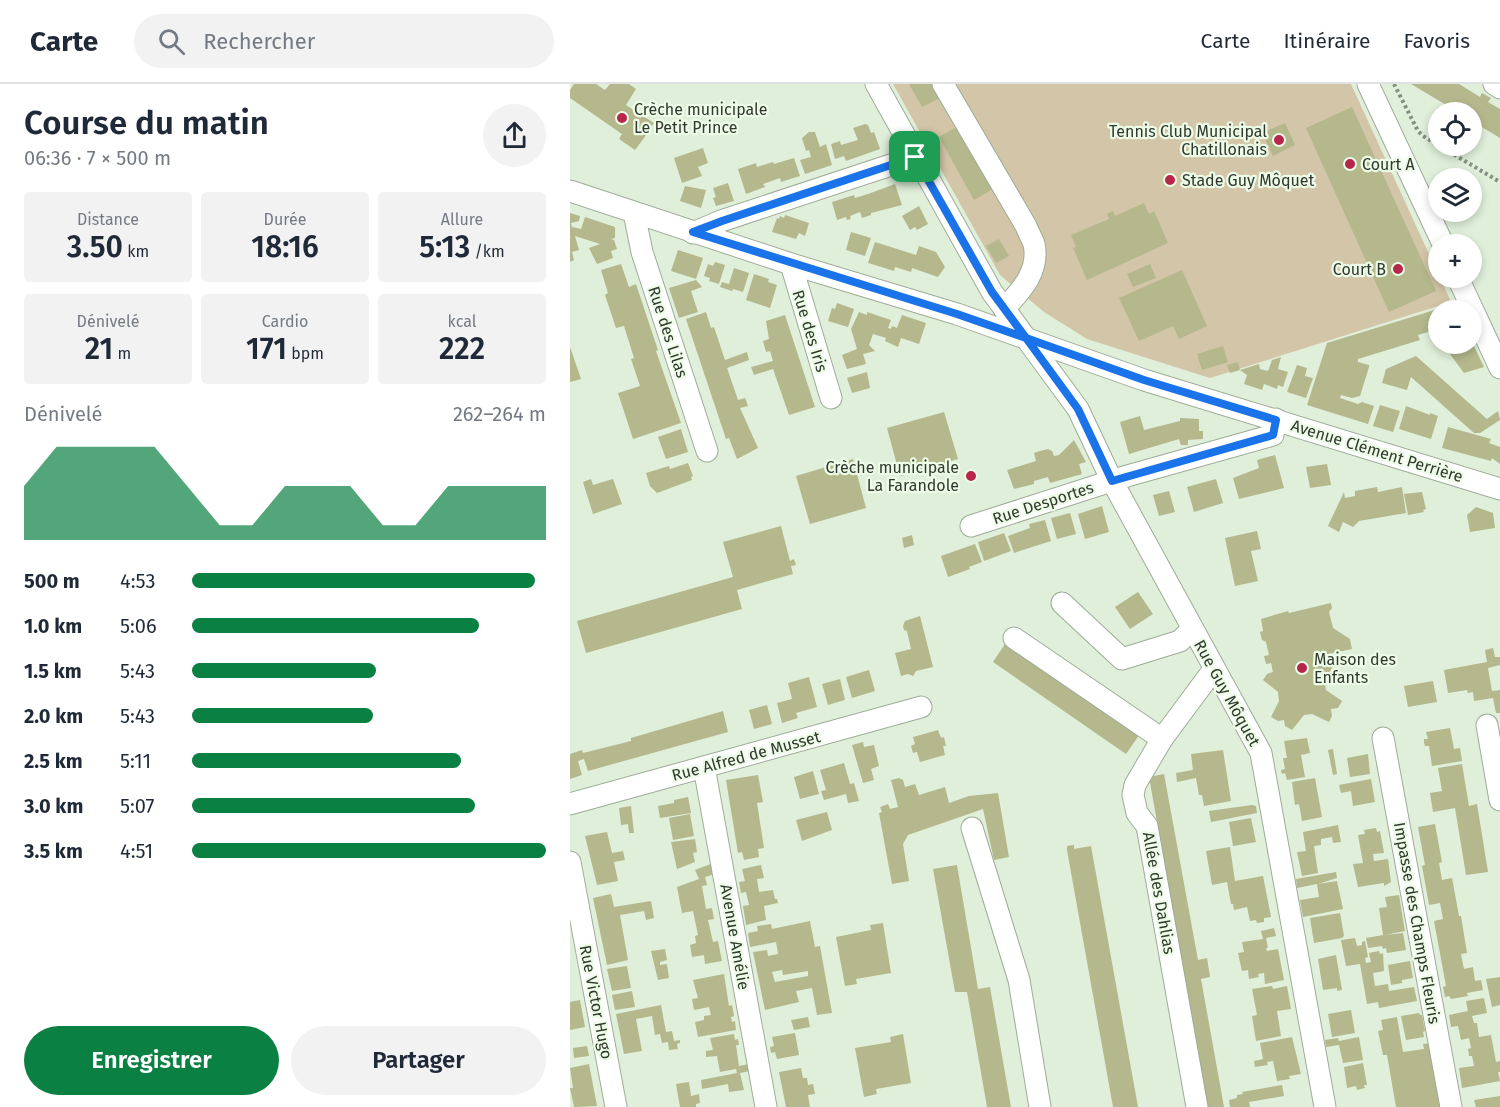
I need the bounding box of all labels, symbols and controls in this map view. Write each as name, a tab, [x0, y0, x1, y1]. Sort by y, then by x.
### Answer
search box	[134, 14, 554, 68]
text: Carte	[30, 25, 98, 58]
icon: search	[155, 25, 188, 58]
text: Rechercher	[203, 28, 315, 55]
text: Carte	[1201, 28, 1250, 54]
text: Itinéraire	[1283, 28, 1370, 54]
text: Favoris	[1403, 28, 1470, 54]
place label: Crèche municipale Le Petit Prince	[634, 100, 767, 137]
map controls	[1428, 102, 1482, 354]
button: locate	[1428, 102, 1482, 156]
text: Course du matin	[24, 103, 269, 143]
button: share	[483, 104, 546, 167]
marker: Crèche municipale Le Petit Prince	[615, 111, 629, 125]
place label: Tennis Club Municipal Chatillonais	[1109, 122, 1267, 159]
pin	[889, 131, 940, 182]
marker: Tennis Club Municipal Chatillonais	[1272, 133, 1286, 147]
icon: arrive	[898, 140, 931, 173]
text: 06:36 · 7 × 500 m	[24, 146, 171, 170]
place label: Court A	[1362, 155, 1415, 174]
marker: Court A	[1343, 157, 1357, 171]
button: layers	[1428, 168, 1482, 222]
place label: Stade Guy Môquet	[1182, 171, 1315, 190]
marker: Stade Guy Môquet	[1163, 173, 1177, 187]
text: Distance	[77, 210, 139, 229]
text: Durée	[264, 210, 306, 229]
text: Allure	[441, 210, 483, 229]
text: 3.50	[67, 229, 123, 265]
text: 18:16	[251, 229, 319, 265]
text: 5:13	[419, 229, 470, 265]
button: +	[1428, 234, 1482, 288]
text: km	[123, 242, 149, 261]
text: /km	[470, 242, 505, 261]
place label: Court B	[1333, 260, 1386, 279]
marker: Court B	[1391, 262, 1405, 276]
street label: Rue des Lilas	[644, 284, 692, 380]
street label: Rue des Iris	[789, 288, 831, 374]
button: −	[1428, 300, 1482, 354]
text: Dénivelé	[77, 312, 139, 331]
text: Cardio	[262, 312, 308, 331]
text: kcal	[448, 312, 476, 331]
text: 21	[85, 331, 113, 367]
text: 171	[246, 331, 287, 367]
text: 222	[439, 331, 485, 367]
text: m	[113, 344, 131, 363]
text: bpm	[287, 344, 324, 363]
text: Dénivelé	[24, 402, 102, 426]
text: 262–264 m	[453, 402, 546, 426]
street label: Avenue Clément Perrière	[1289, 416, 1465, 486]
place label: Crèche municipale La Farandole	[826, 458, 959, 495]
marker: Crèche municipale La Farandole	[964, 469, 978, 483]
street label: Rue Desportes	[990, 478, 1096, 528]
text: 500 m	[24, 569, 80, 593]
text: 4:53	[120, 569, 155, 593]
text: 1.0 km	[24, 614, 82, 638]
text: 5:06	[120, 614, 157, 638]
street label: Rue Guy Môquet	[1190, 637, 1264, 750]
place label: Maison des Enfants	[1314, 650, 1396, 687]
text: 1.5 km	[24, 659, 82, 683]
text: 5:43	[120, 659, 155, 683]
marker: Maison des Enfants	[1295, 661, 1309, 675]
text: 2.0 km	[24, 704, 83, 728]
text: 5:43	[120, 704, 155, 728]
street label: Rue Alfred de Musset	[670, 727, 823, 785]
text: 2.5 km	[24, 749, 83, 773]
text: 5:11	[120, 749, 151, 773]
text: 3.0 km	[24, 794, 83, 818]
text: 5:07	[120, 794, 154, 818]
street label: Impasse des Champs Fleuris	[1390, 821, 1444, 1025]
street label: Allée des Dahlias	[1139, 830, 1179, 956]
text: 3.5 km	[24, 839, 83, 863]
text: 4:51	[120, 839, 153, 863]
street label: Avenue Amélie	[716, 883, 754, 991]
street label: Rue Victor Hugo	[576, 943, 616, 1061]
button: Enregistrer	[24, 1026, 279, 1095]
button: Partager	[291, 1026, 546, 1095]

